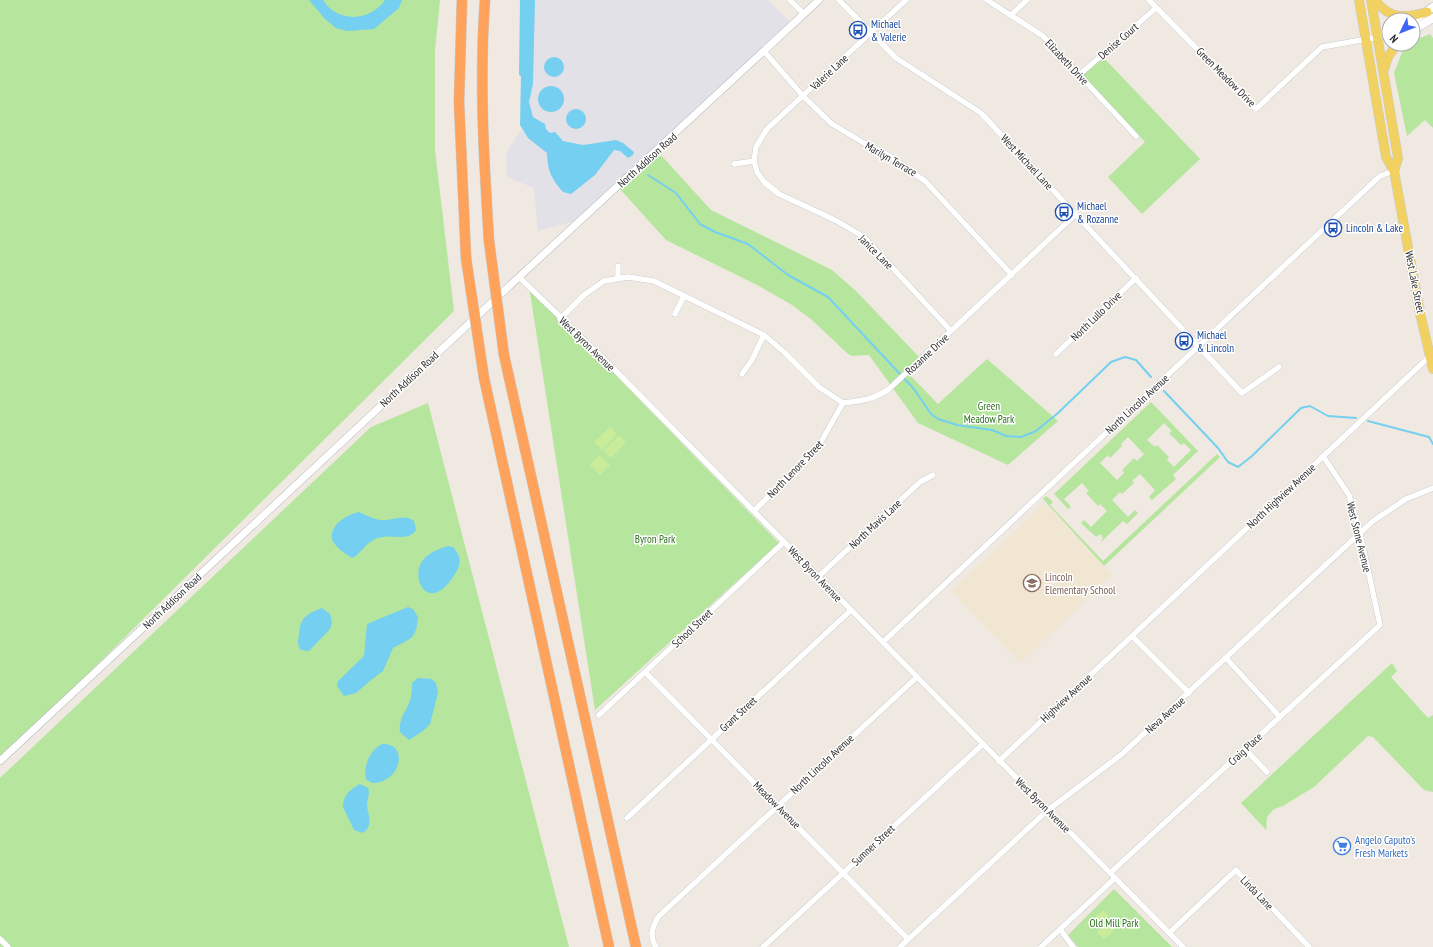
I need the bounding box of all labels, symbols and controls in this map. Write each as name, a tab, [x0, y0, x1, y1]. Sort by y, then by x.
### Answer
north arrow	[1381, 12, 1421, 52]
place label: Michael & Valerie	[871, 17, 907, 44]
bus stop icon: Michael & Valerie	[848, 20, 868, 40]
street label: Denise Court	[1095, 20, 1141, 62]
text: N	[1387, 32, 1401, 46]
street label: Elizabeth Drive	[1042, 36, 1092, 88]
street label: Green Meadow Drive	[1193, 44, 1259, 110]
street label: Valerie Lane	[806, 51, 851, 94]
street label: North Addison Road	[614, 129, 680, 190]
street label: West Michael Lane	[998, 131, 1057, 193]
street label: Marilyn Terrace	[863, 139, 920, 180]
place label: Michael & Rozanne	[1077, 199, 1119, 226]
bus stop icon: Michael & Rozanne	[1054, 202, 1074, 222]
bus stop icon: Lincoln & Lake	[1323, 218, 1343, 238]
place label: Lincoln & Lake	[1346, 221, 1404, 235]
street label: Janice Lane	[855, 231, 896, 272]
street label: West Lake Street	[1402, 250, 1428, 314]
street label: North Lullo Drive	[1068, 288, 1125, 344]
street label: West Byron Avenue	[556, 314, 618, 374]
place label: Michael & Lincoln	[1197, 328, 1234, 355]
street label: Rozanne Drive	[902, 330, 952, 378]
bus stop icon: Michael & Lincoln	[1174, 331, 1194, 351]
street label: North Addison Road	[377, 348, 441, 410]
street label: North Lincoln Avenue	[1102, 371, 1172, 437]
park label: Green Meadow Park	[964, 399, 1015, 426]
street label: North Lenore Street	[764, 437, 826, 501]
street label: North Highview Avenue	[1244, 460, 1319, 532]
street label: North Mavis Lane	[846, 496, 904, 552]
street label: West Stone Avenue	[1343, 500, 1375, 574]
park label: Byron Park	[635, 532, 676, 546]
street label: West Byron Avenue	[785, 543, 845, 605]
street label: North Addison Road	[140, 570, 204, 632]
place label: Lincoln Elementary School	[1045, 570, 1116, 597]
school or university icon: Lincoln Elementary School	[1022, 573, 1042, 593]
street label: School Street	[669, 606, 715, 650]
street label: Highview Avenue	[1037, 670, 1095, 725]
street label: Grant Street	[716, 693, 760, 735]
street label: Neva Avenue	[1142, 693, 1188, 737]
street label: Craig Place	[1225, 729, 1265, 768]
street label: North Lincoln Avenue	[787, 731, 857, 797]
street label: West Byron Avenue	[1012, 774, 1074, 836]
street label: Meadow Avenue	[750, 778, 804, 832]
street label: Sumner Street	[848, 821, 898, 869]
place label: Angelo Caputo's Fresh Markets	[1355, 833, 1415, 860]
supermarket icon: Angelo Caputo's Fresh Markets	[1332, 836, 1352, 856]
street label: Linda Lane	[1238, 873, 1277, 913]
park label: Old Mill Park	[1090, 916, 1139, 930]

